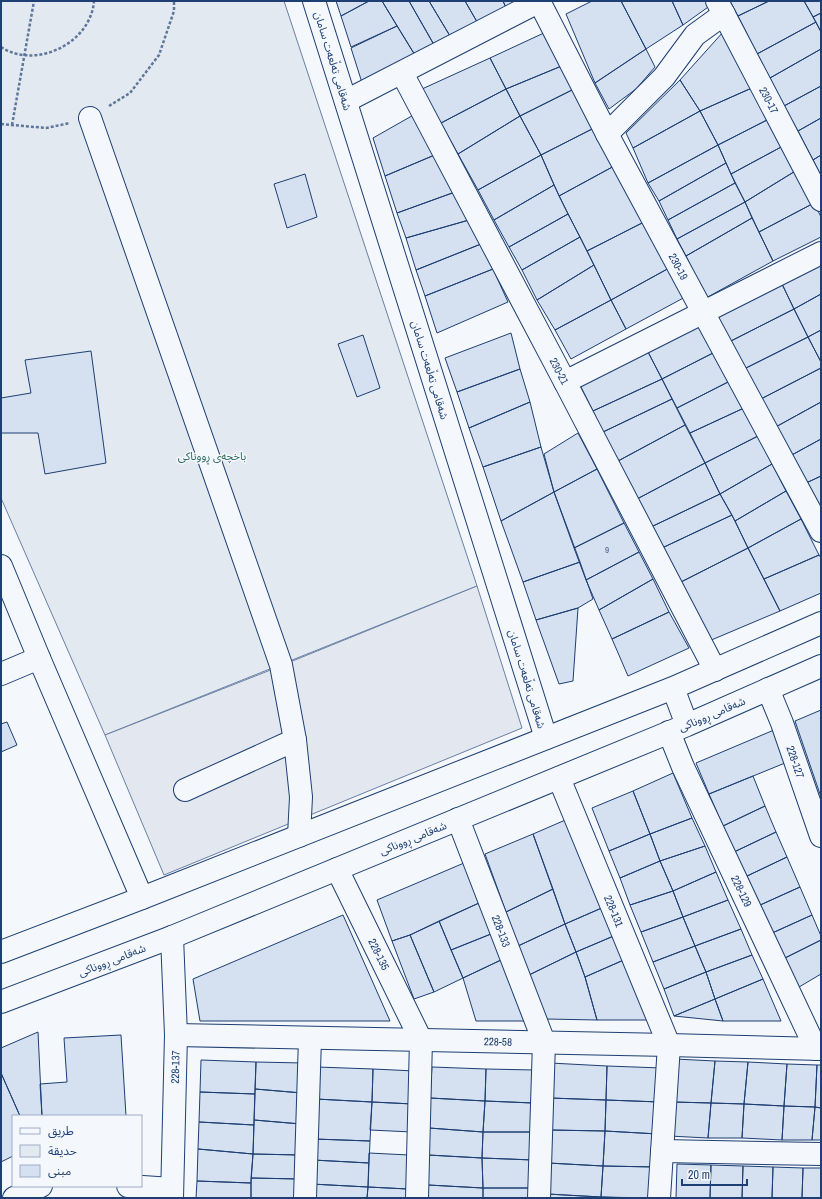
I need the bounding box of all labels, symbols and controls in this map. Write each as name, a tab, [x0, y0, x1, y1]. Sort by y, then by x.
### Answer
street label: شەقامی تەڵعەت سامان	[311, 9, 356, 113]
street label: 230-17	[756, 85, 782, 116]
street label: 230-19	[666, 251, 691, 282]
street label: شەقامی تەڵعەت سامان	[408, 318, 453, 422]
street label: 230-21	[546, 355, 572, 387]
park label: باخچەی ڕووناکی	[178, 449, 246, 465]
house number: 9	[605, 544, 609, 556]
street label: شەقامی تەڵعەت سامان	[505, 627, 550, 731]
street label: شەقامی ڕووناکی	[677, 694, 749, 737]
street label: 228-127	[783, 744, 807, 780]
street label: شەقامی ڕووناکی	[377, 818, 450, 860]
street label: 228-129	[728, 873, 755, 909]
street label: 228-131	[601, 893, 627, 929]
street label: 228-133	[489, 913, 514, 949]
street label: 228-135	[365, 936, 392, 972]
street label: شەقامی ڕووناکی	[76, 941, 149, 981]
street label: 228-58	[484, 1034, 512, 1049]
street label: 228-137	[168, 1050, 183, 1084]
legend	[12, 1115, 142, 1187]
text: طريق	[48, 1123, 74, 1139]
text: حديقة	[48, 1143, 77, 1159]
scale bar	[682, 1161, 747, 1187]
text: مبنى	[48, 1163, 71, 1179]
text: 20 m	[688, 1167, 710, 1183]

